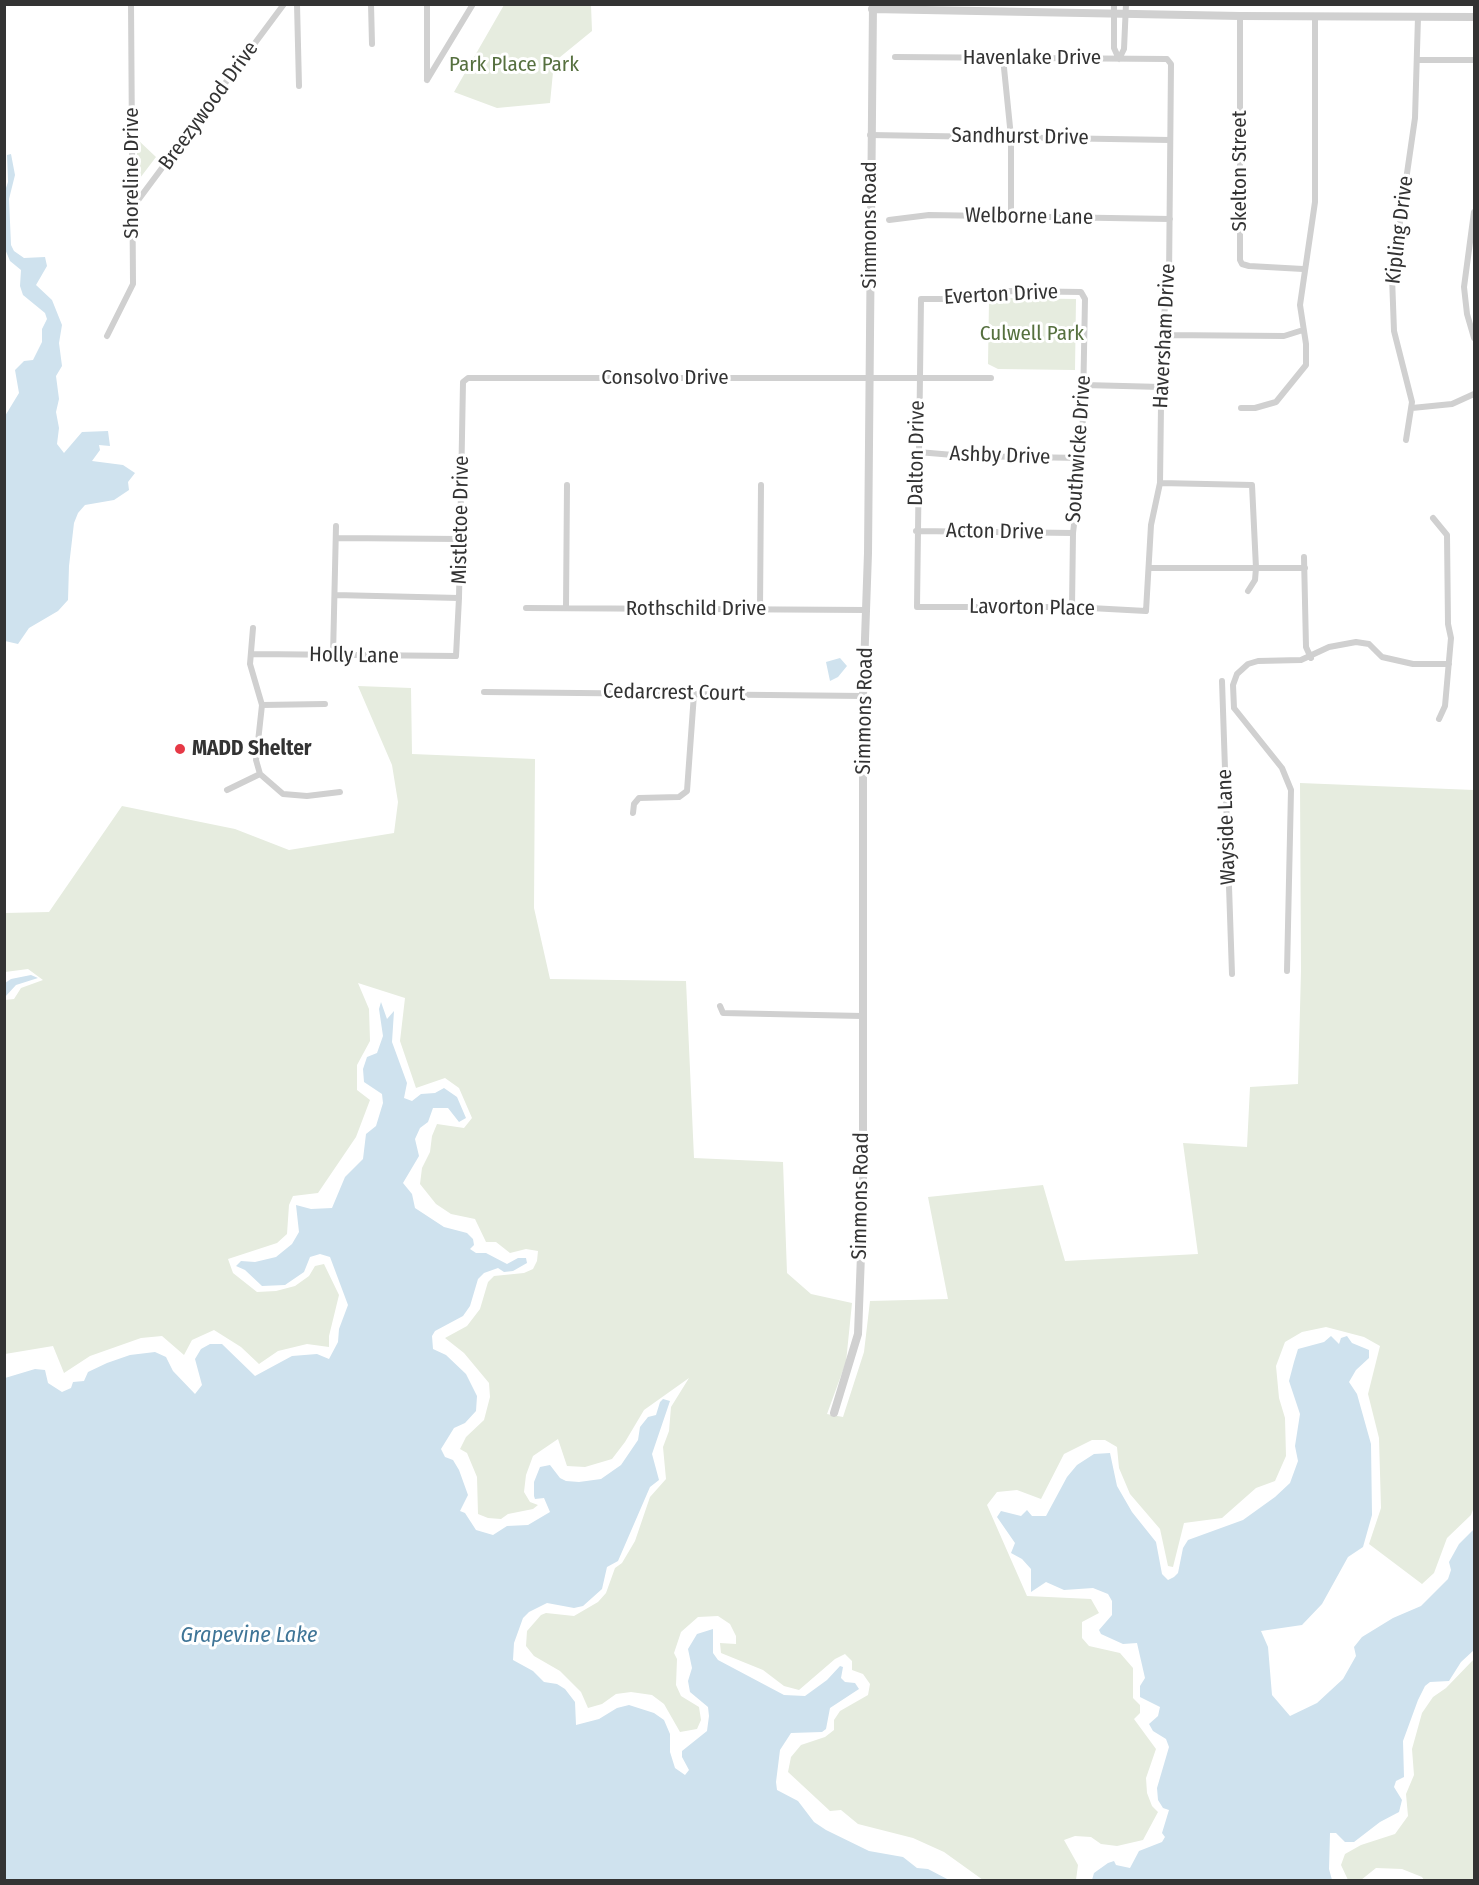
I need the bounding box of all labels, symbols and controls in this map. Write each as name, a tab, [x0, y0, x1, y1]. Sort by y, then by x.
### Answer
street label: Breezywood Drive	[154, 37, 264, 175]
street label: Havenlake Drive	[963, 45, 1101, 71]
park label: Park Place Park	[449, 52, 579, 78]
street label: Shoreline Drive	[119, 107, 145, 239]
street label: Skelton Street	[1227, 110, 1253, 232]
street label: Sandhurst Drive	[951, 123, 1089, 151]
street label: Simmons Road	[857, 161, 883, 289]
street label: Kipling Drive	[1381, 175, 1419, 285]
street label: Welborne Lane	[965, 203, 1093, 231]
street label: Haversham Drive	[1149, 263, 1181, 409]
street label: Everton Drive	[943, 279, 1059, 311]
park label: Culwell Park	[980, 321, 1084, 347]
street label: Consolvo Drive	[601, 365, 729, 391]
street label: Southwicke Drive	[1061, 374, 1097, 524]
street label: Dalton Drive	[903, 400, 931, 506]
street label: Ashby Drive	[949, 442, 1051, 470]
street label: Mistletoe Drive	[447, 455, 475, 585]
street label: Acton Drive	[946, 519, 1044, 545]
street label: Lavorton Place	[969, 594, 1095, 622]
street label: Rothschild Drive	[626, 596, 766, 622]
street label: Holly Lane	[309, 643, 399, 669]
street label: Simmons Road	[851, 647, 879, 775]
street label: Cedarcrest Court	[603, 679, 745, 707]
place label: MADD Shelter	[192, 736, 312, 762]
marker: MADD Shelter	[173, 742, 187, 756]
street label: Wayside Lane	[1212, 769, 1242, 885]
street label: Simmons Road	[847, 1132, 875, 1260]
water label: Grapevine Lake	[180, 1623, 318, 1649]

